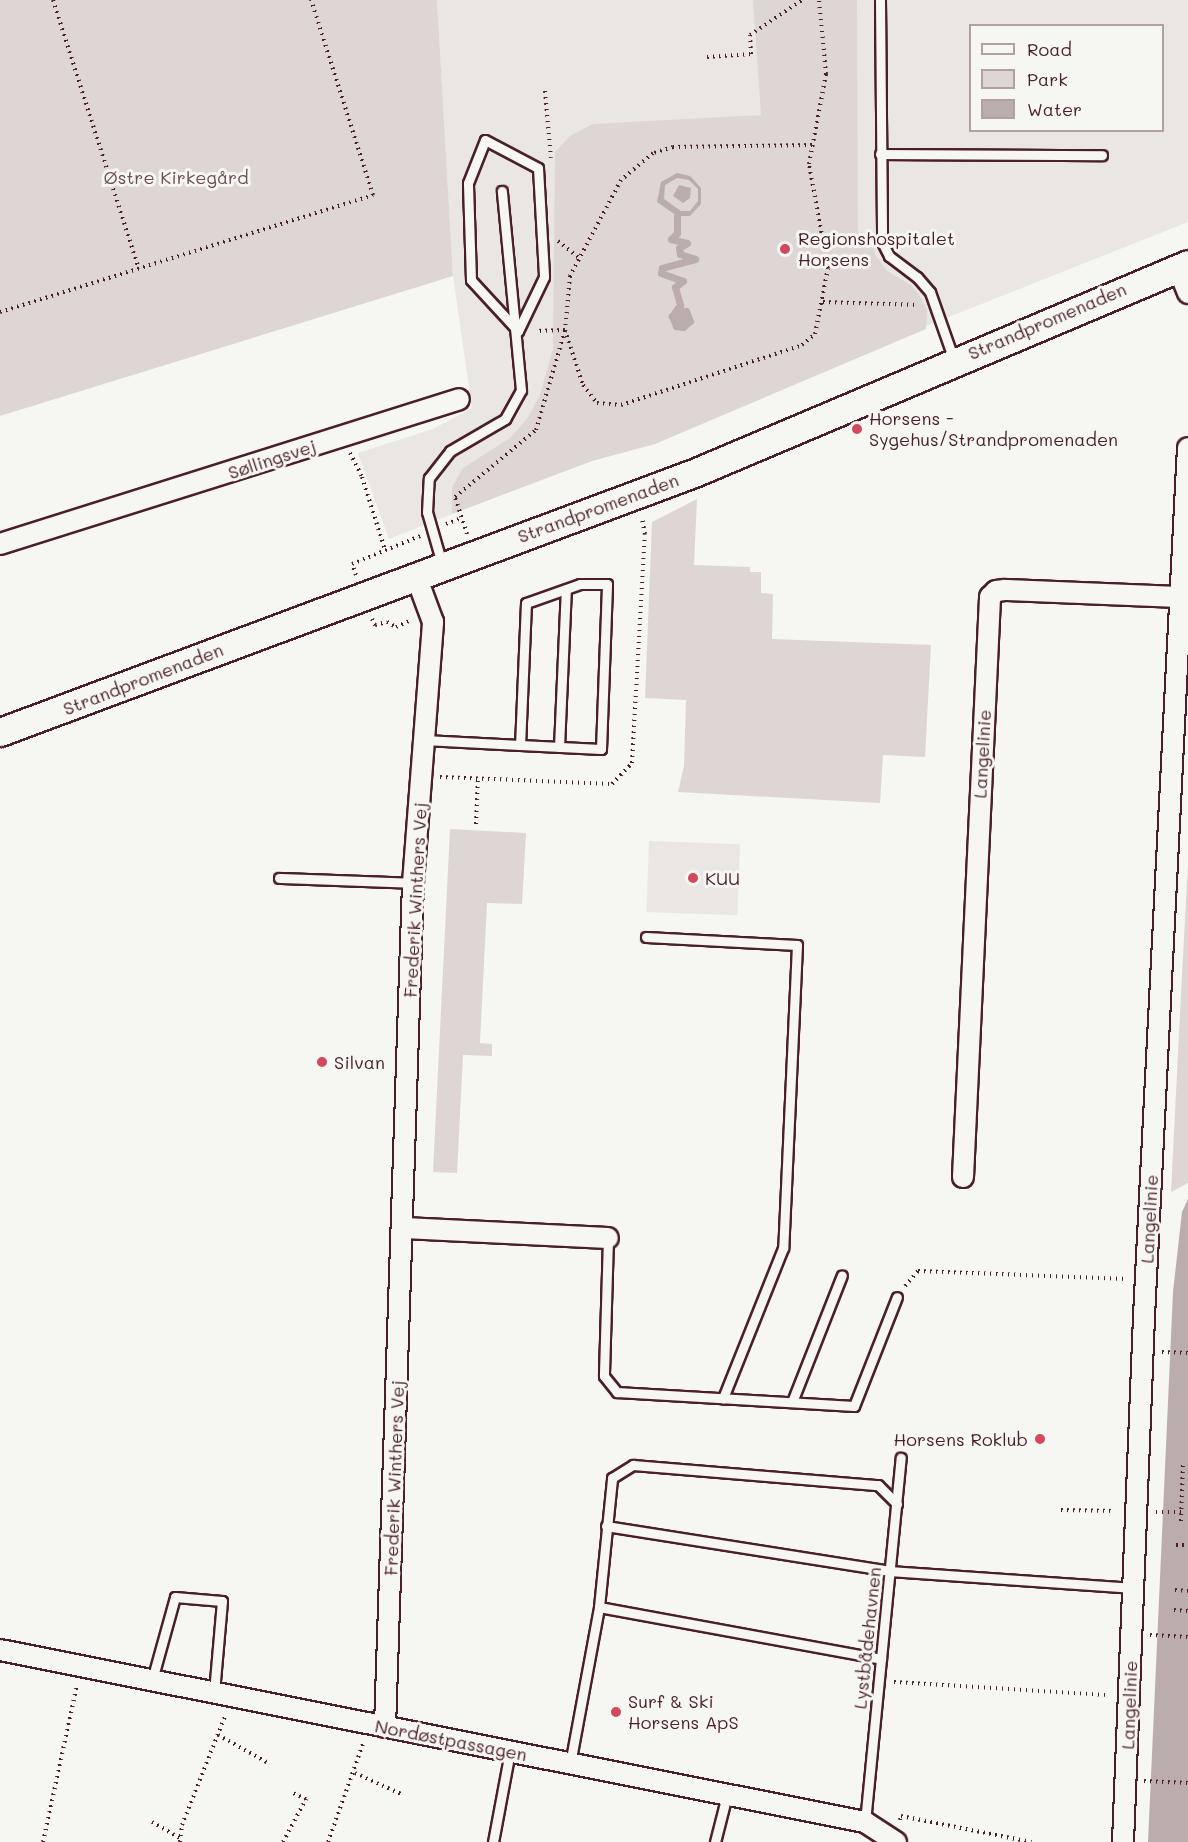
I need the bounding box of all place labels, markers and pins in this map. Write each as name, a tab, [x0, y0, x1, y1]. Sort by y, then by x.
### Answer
place label: Regionshospitalet Horsens	[798, 228, 955, 270]
marker: Regionshospitalet Horsens	[776, 240, 794, 258]
place label: Horsens - Sygehus/Strandpromenaden	[869, 408, 1118, 450]
marker: Horsens - Sygehus/Strandpromenaden	[850, 422, 864, 436]
place label: KUU	[705, 867, 740, 889]
marker: KUU	[686, 871, 700, 885]
place label: Silvan	[334, 1051, 385, 1073]
marker: Silvan	[315, 1055, 329, 1069]
place label: Horsens Roklub	[893, 1428, 1028, 1450]
marker: Horsens Roklub	[1033, 1432, 1047, 1446]
place label: Surf & Ski Horsens ApS	[628, 1691, 739, 1734]
marker: Surf & Ski Horsens ApS	[609, 1705, 623, 1719]

